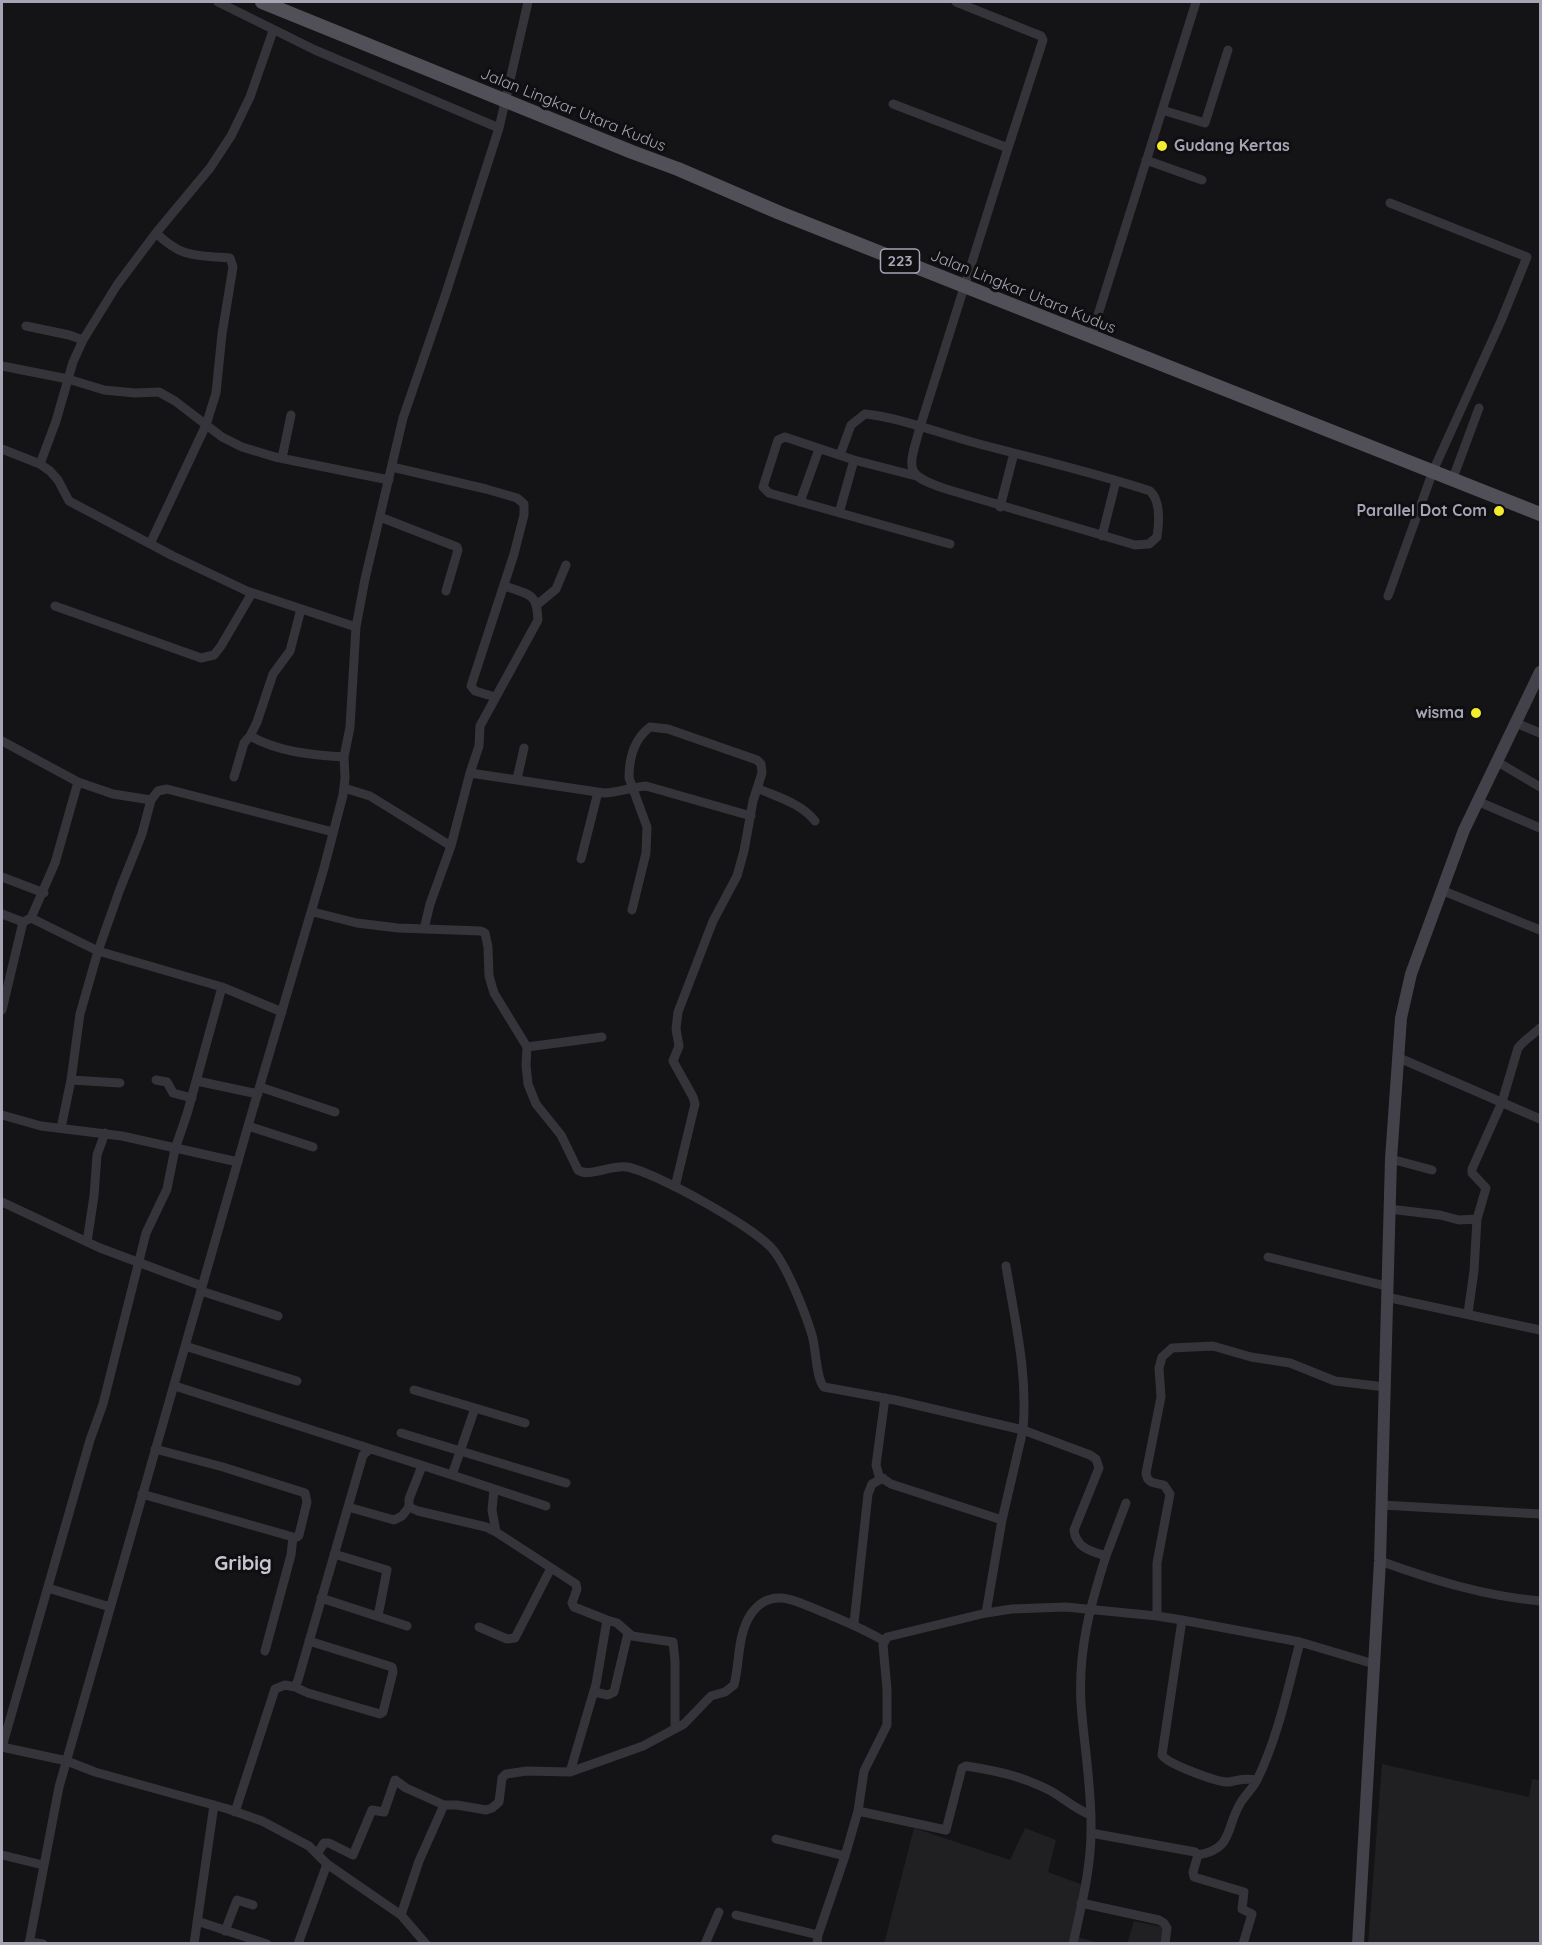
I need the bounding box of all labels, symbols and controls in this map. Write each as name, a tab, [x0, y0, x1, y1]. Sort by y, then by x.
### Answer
street label: Jalan Lingkar Utara Kudus	[477, 64, 669, 156]
place label: Gudang Kertas	[1174, 136, 1290, 156]
marker: Gudang Kertas	[1155, 139, 1169, 153]
street label: Jalan Lingkar Utara Kudus	[927, 246, 1119, 338]
road number: 223	[880, 249, 920, 273]
place label: Parallel Dot Com	[1357, 501, 1487, 521]
marker: Parallel Dot Com	[1492, 504, 1506, 518]
place label: wisma	[1415, 703, 1464, 723]
marker: wisma	[1469, 706, 1483, 720]
district label: Gribig	[214, 1552, 272, 1576]

